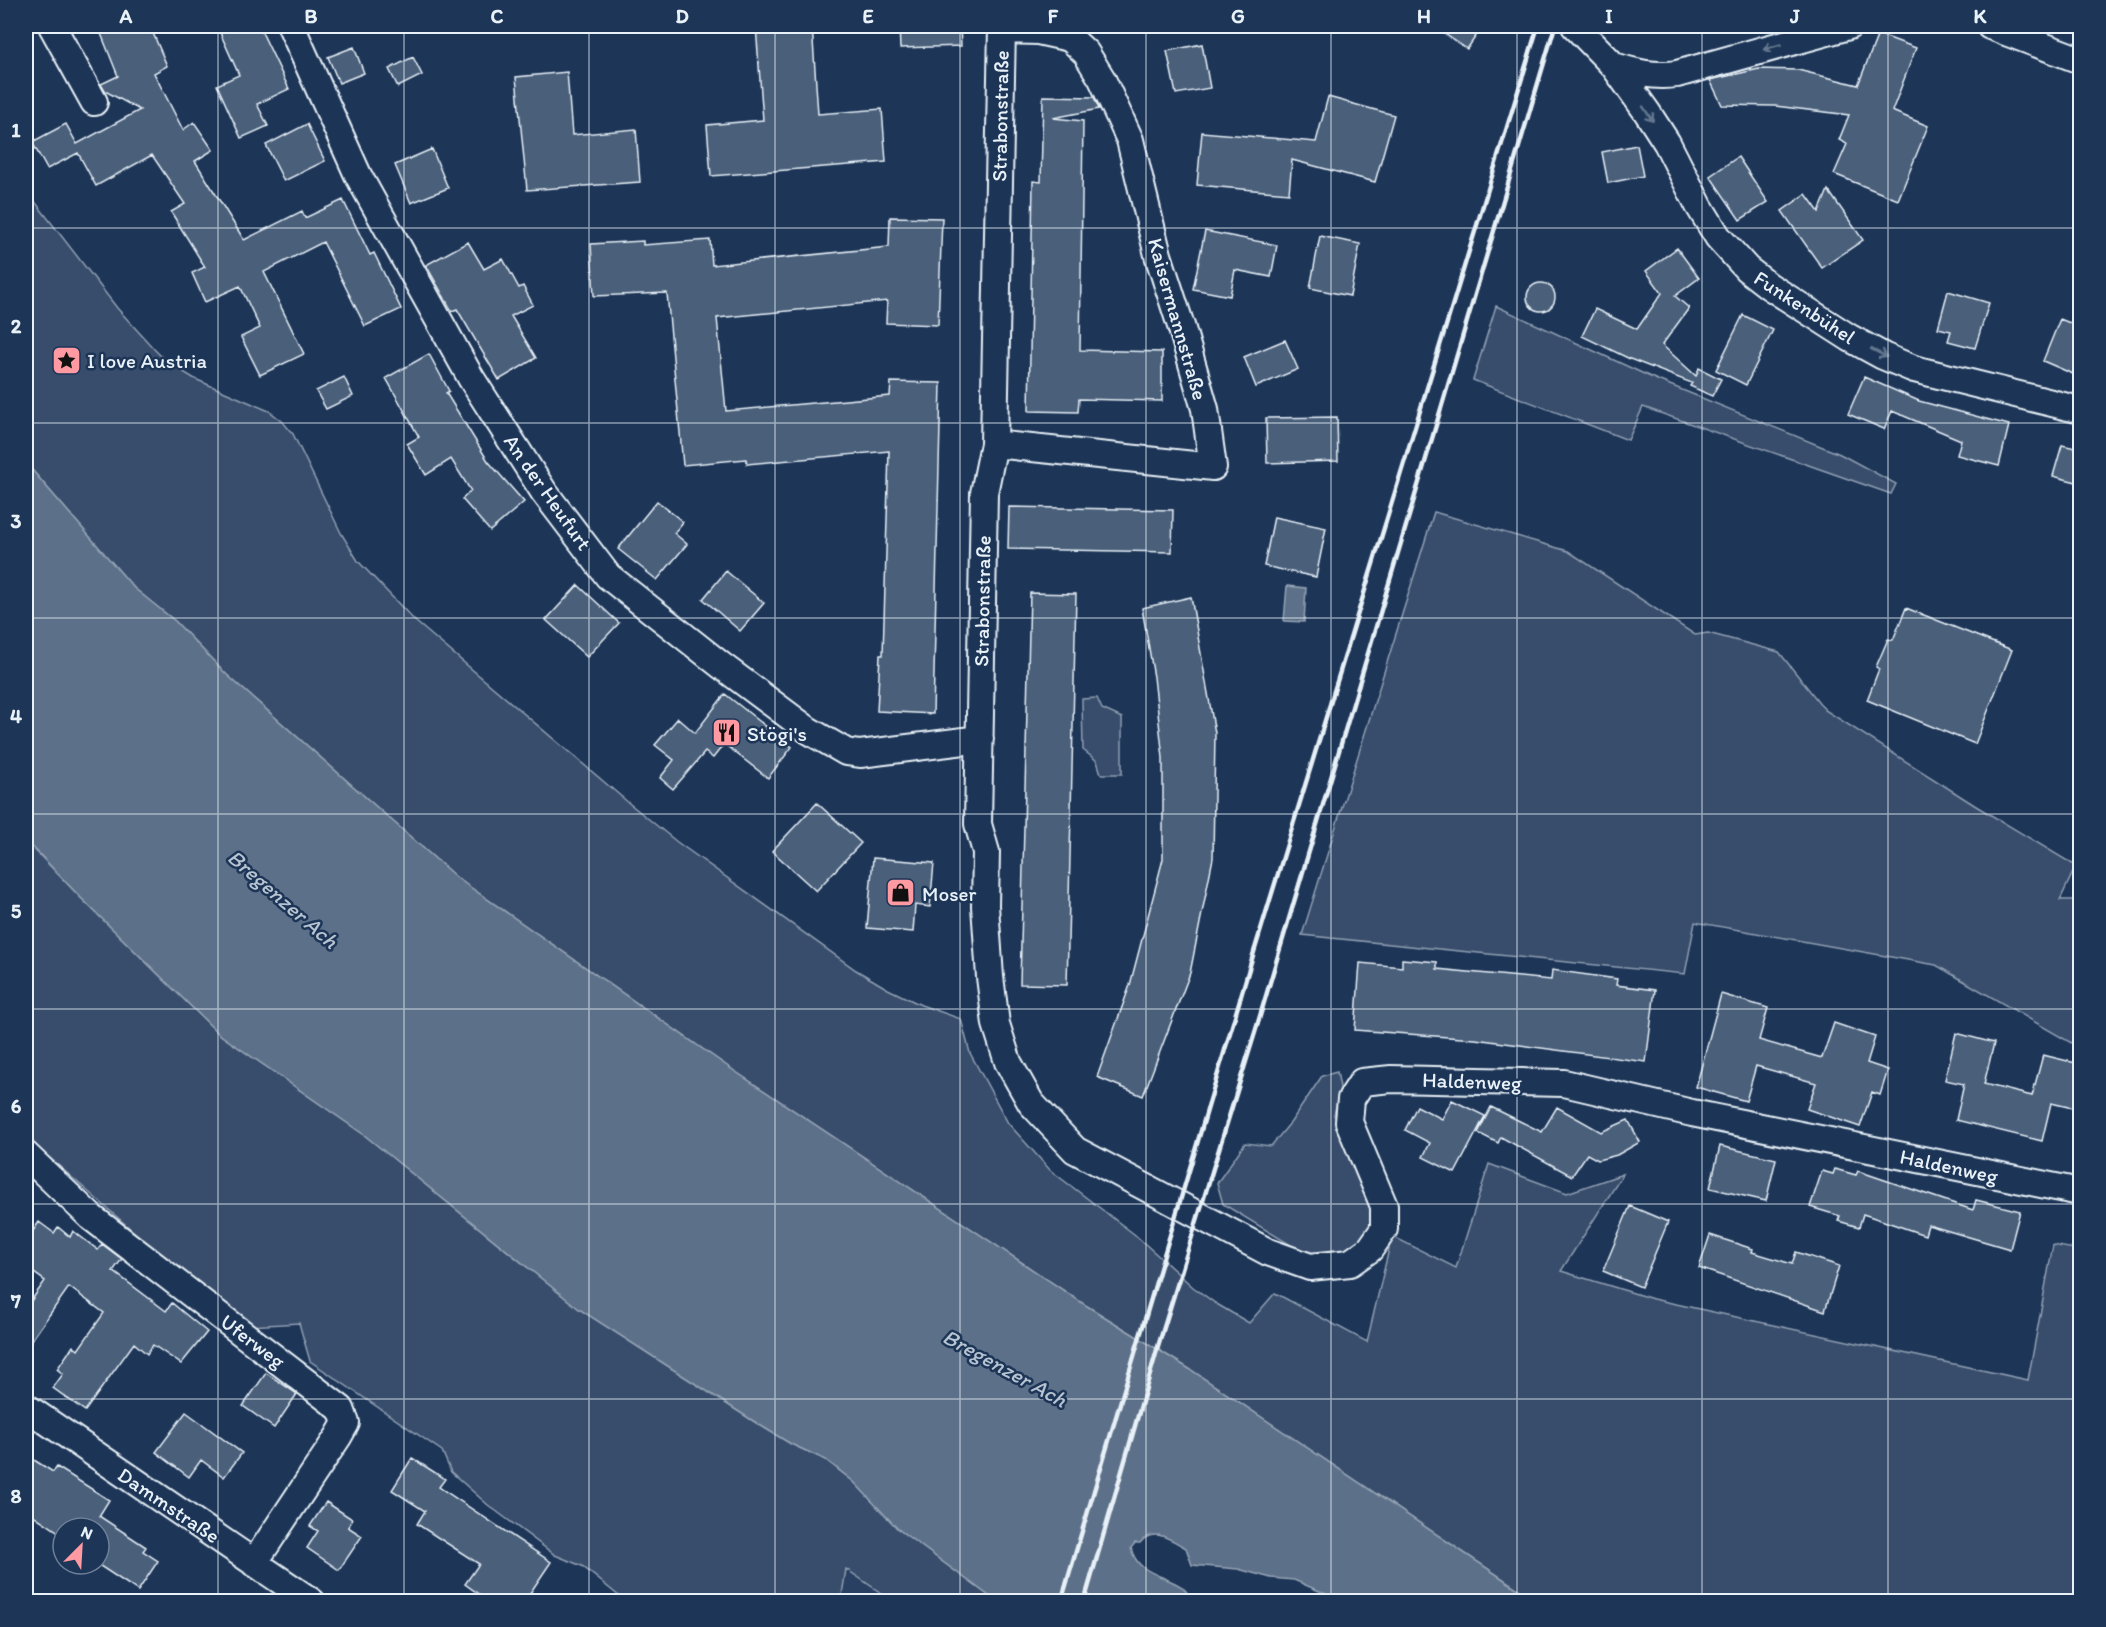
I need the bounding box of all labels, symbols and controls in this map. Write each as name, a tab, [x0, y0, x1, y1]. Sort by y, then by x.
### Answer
text: A	[119, 4, 133, 28]
text: B	[305, 4, 318, 28]
text: C	[491, 4, 504, 28]
text: D	[675, 4, 689, 28]
text: E	[862, 4, 874, 28]
text: F	[1048, 4, 1059, 28]
text: G	[1231, 4, 1245, 28]
text: H	[1417, 4, 1431, 28]
text: I	[1605, 4, 1613, 28]
text: J	[1789, 4, 1800, 28]
text: K	[1974, 4, 1988, 28]
one-way arrow	[1763, 42, 1782, 54]
street label: Strabonstraße	[986, 50, 1014, 182]
one-way arrow	[1642, 105, 1654, 121]
text: 1	[11, 118, 21, 142]
street label: Kaisermannstraße	[1143, 235, 1213, 403]
street label: Funkenbühel	[1750, 265, 1860, 349]
text: 2	[11, 314, 22, 338]
place icon: I love Austria	[50, 344, 82, 376]
one-way arrow	[1870, 347, 1887, 359]
place label: I love Austria	[87, 348, 207, 373]
street label: An der Heufurt	[499, 429, 597, 555]
text: 3	[11, 509, 22, 533]
street label: Strabonstraße	[968, 535, 996, 667]
text: 4	[10, 704, 22, 728]
restaurant icon: Stögi's	[710, 717, 742, 749]
place label: Stögi's	[747, 721, 807, 746]
water label: Bregenzer Ach	[222, 844, 344, 955]
shop icon: Moser	[885, 877, 917, 909]
place label: Moser	[922, 881, 977, 906]
text: 5	[11, 899, 22, 923]
street label: Haldenweg	[1422, 1067, 1523, 1095]
text: 6	[11, 1094, 22, 1118]
street label: Haldenweg	[1898, 1143, 2001, 1189]
text: 7	[10, 1289, 21, 1313]
street label: Uferweg	[216, 1309, 290, 1373]
water label: Bregenzer Ach	[938, 1323, 1072, 1413]
street label: Dammstraße	[113, 1462, 225, 1548]
text: 8	[11, 1484, 22, 1508]
north arrow	[51, 1516, 111, 1576]
text: N	[78, 1522, 96, 1544]

